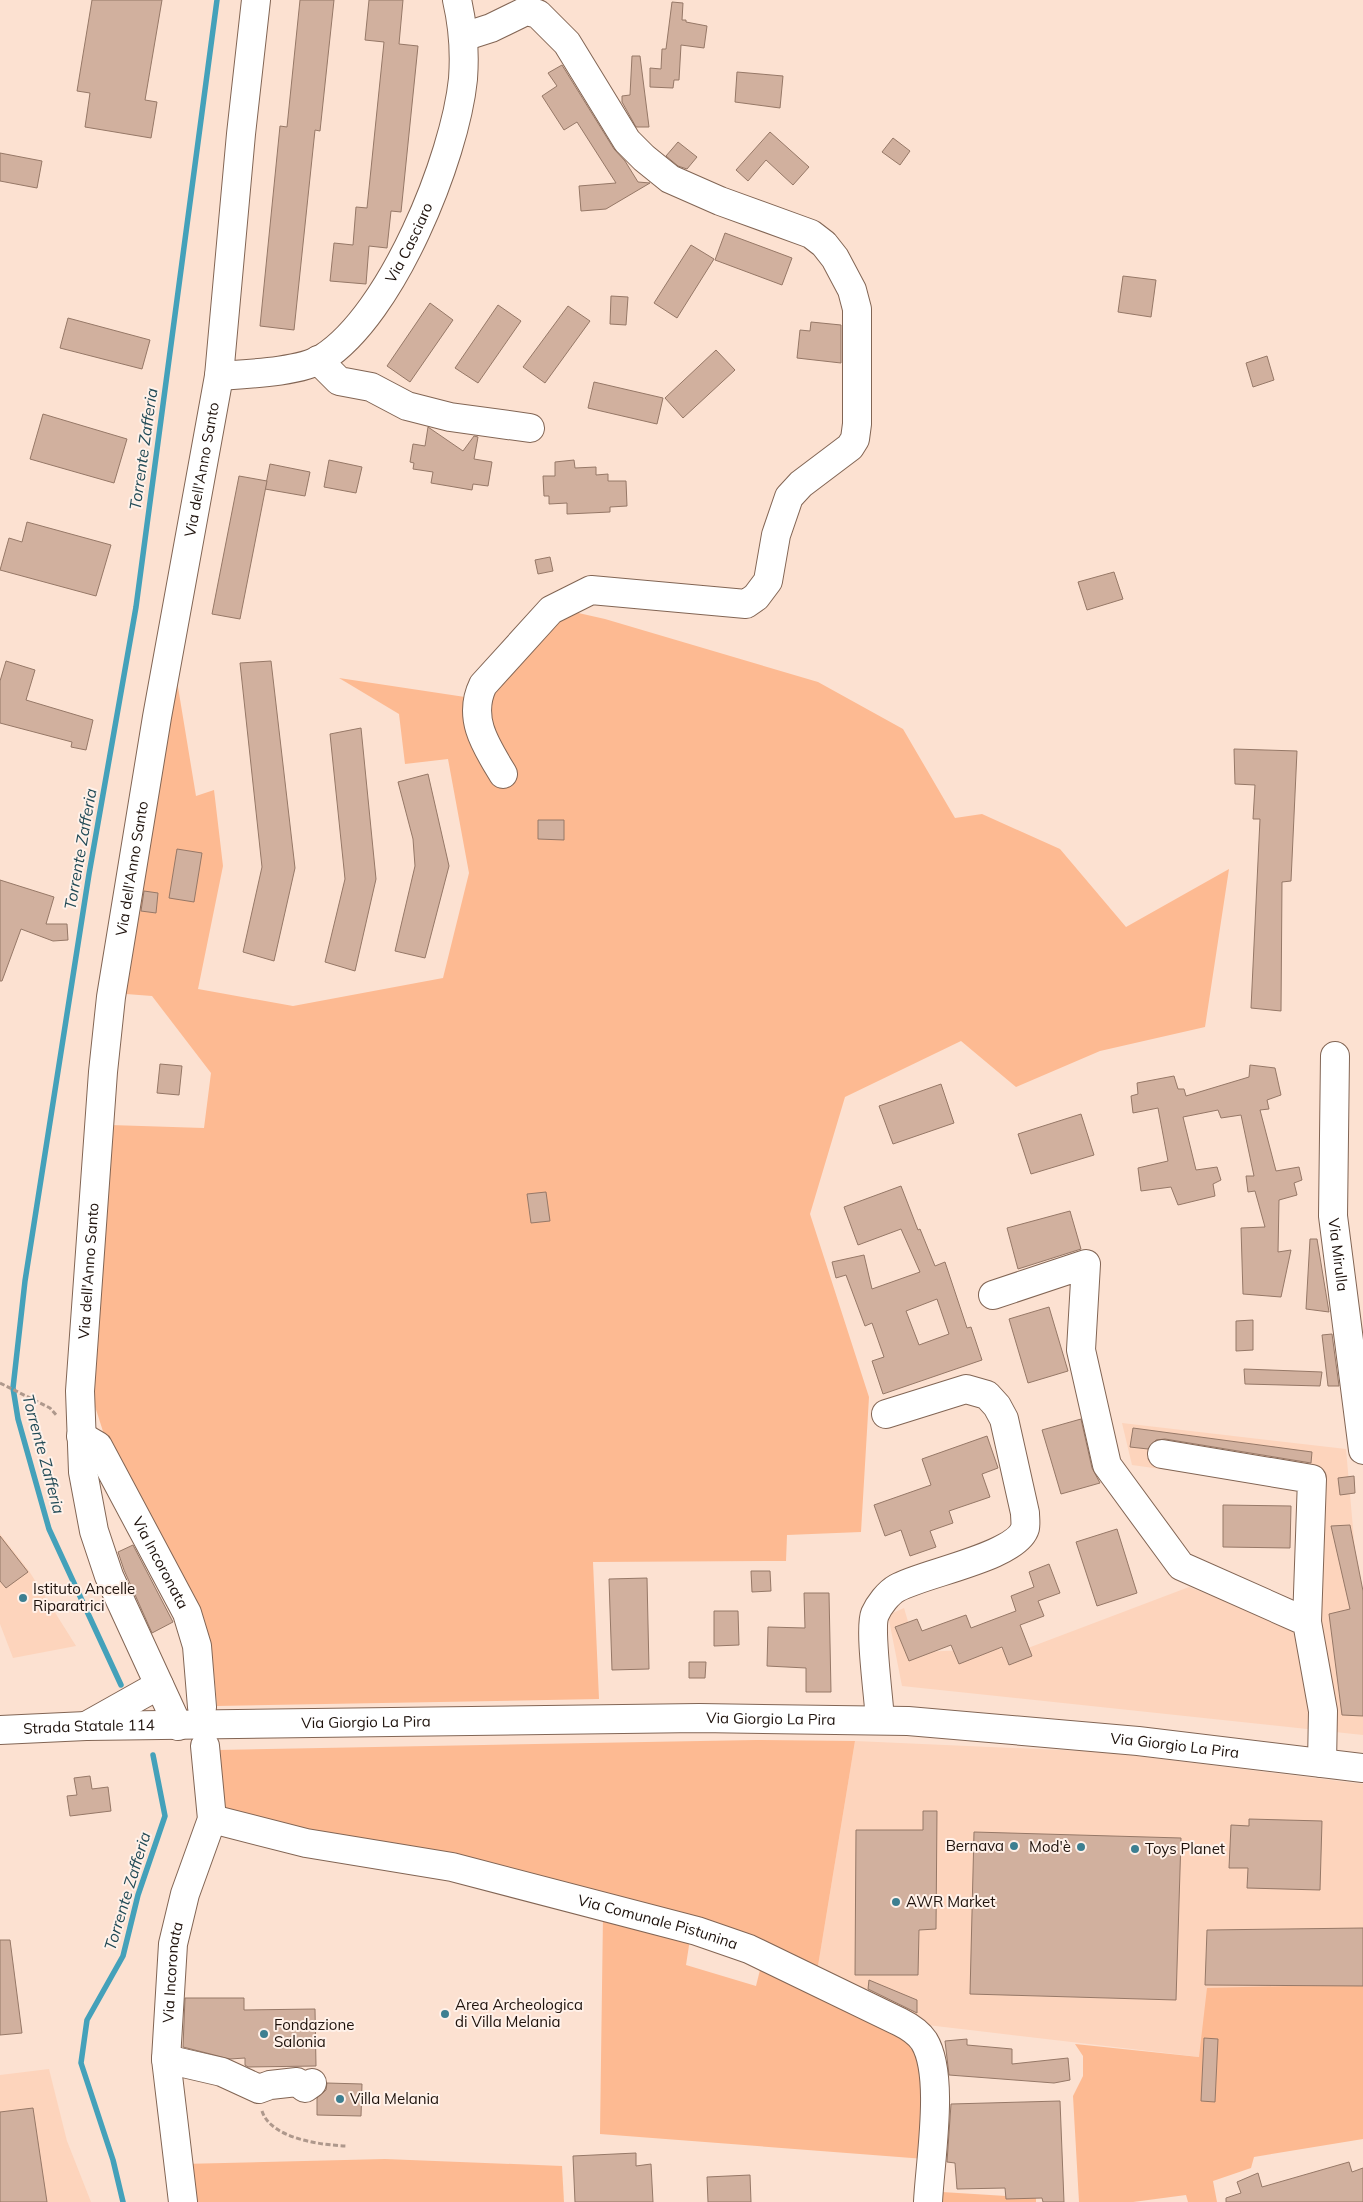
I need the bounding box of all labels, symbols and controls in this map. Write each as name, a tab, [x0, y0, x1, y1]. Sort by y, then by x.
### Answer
street label: Via Casciaro	[381, 200, 437, 286]
water label: Torrente Zafferia	[125, 386, 162, 511]
street label: Via dell'Anno Santo	[180, 401, 223, 539]
water label: Torrente Zafferia	[59, 786, 101, 911]
street label: Via dell'Anno Santo	[111, 800, 152, 938]
street label: Via dell'Anno Santo	[74, 1202, 103, 1340]
street label: Via Mirulla	[1324, 1217, 1353, 1292]
water label: Torrente Zafferia	[18, 1392, 70, 1516]
street label: Via Incoronata	[128, 1513, 193, 1612]
place label: Istituto Ancelle Riparatrici	[33, 1579, 135, 1615]
marker: Istituto Ancelle Riparatrici	[17, 1592, 29, 1604]
street label: Via Giorgio La Pira	[706, 1708, 836, 1729]
street label: Via Giorgio La Pira	[301, 1712, 431, 1732]
street label: Strada Statale 114	[23, 1715, 155, 1738]
street label: Via Giorgio La Pira	[1110, 1729, 1240, 1762]
water label: Torrente Zafferia	[99, 1829, 155, 1953]
place label: Bernava	[946, 1836, 1004, 1855]
place label: Mod'è	[1029, 1837, 1071, 1856]
place label: Toys Planet	[1145, 1839, 1225, 1858]
marker: Bernava	[1008, 1840, 1020, 1852]
marker: Mod'è	[1075, 1841, 1087, 1853]
marker: Toys Planet	[1129, 1843, 1141, 1855]
street label: Via Comunale Pistunina	[576, 1890, 740, 1953]
place label: AWR Market	[906, 1892, 995, 1911]
marker: AWR Market	[890, 1896, 902, 1908]
street label: Via Incoronata	[158, 1920, 187, 2023]
place label: Area Archeologica di Villa Melania	[455, 1995, 583, 2031]
marker: Area Archeologica di Villa Melania	[439, 2008, 451, 2020]
place label: Fondazione Salonia	[274, 2015, 354, 2051]
marker: Fondazione Salonia	[258, 2028, 270, 2040]
place label: Villa Melania	[350, 2089, 439, 2108]
marker: Villa Melania	[334, 2093, 346, 2105]

